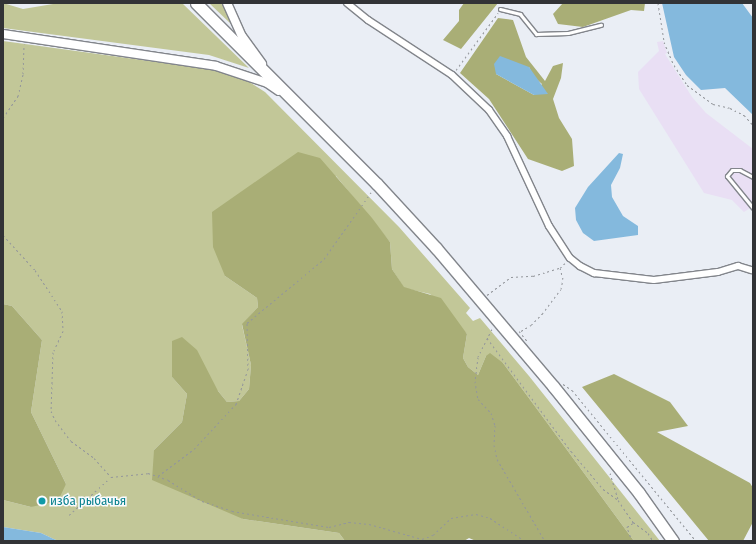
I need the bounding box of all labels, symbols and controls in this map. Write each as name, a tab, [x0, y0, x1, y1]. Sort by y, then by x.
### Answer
place label: изба рыбачья	[50, 493, 126, 509]
marker: изба рыбачья	[37, 496, 47, 506]

